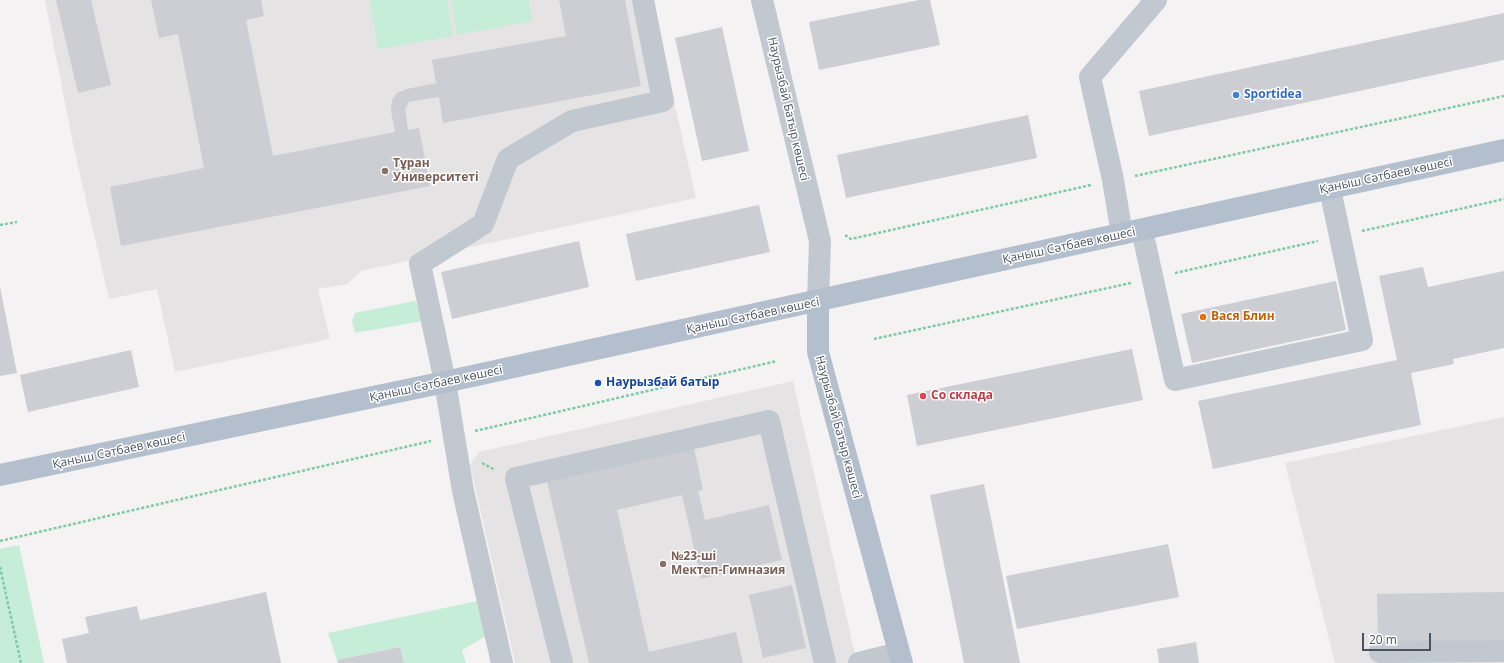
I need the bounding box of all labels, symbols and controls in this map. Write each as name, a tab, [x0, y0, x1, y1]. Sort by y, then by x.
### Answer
street label: Наурызбай Батыр көшесі	[764, 36, 812, 182]
place label: Sportidea	[1244, 88, 1302, 102]
marker: Sportidea	[1231, 90, 1241, 100]
street label: Қаныш Сәтбаев көшесі	[1318, 155, 1454, 197]
place label: Тұран Университеті	[393, 157, 479, 185]
marker: Тұран Университеті	[380, 166, 390, 176]
street label: Қаныш Сәтбаев көшесі	[1001, 225, 1137, 267]
street label: Қаныш Сәтбаев көшесі	[685, 295, 821, 337]
place label: Вася Блин	[1211, 310, 1275, 324]
marker: Вася Блин	[1198, 312, 1208, 322]
street label: Наурызбай Батыр көшесі	[812, 354, 864, 500]
street label: Қаныш Сәтбаев көшесі	[368, 363, 504, 405]
place label: Наурызбай батыр	[606, 376, 719, 390]
marker: Наурызбай батыр	[593, 378, 603, 388]
place label: Со склада	[931, 389, 993, 403]
marker: Со склада	[918, 391, 928, 401]
street label: Қаныш Сәтбаев көшесі	[51, 430, 187, 472]
place label: №23-ші Мектеп-Гимназия	[671, 550, 785, 578]
marker: №23-ші Мектеп-Гимназия	[658, 559, 668, 569]
scale bar	[1364, 625, 1433, 651]
text: 20 m	[1369, 631, 1397, 648]

